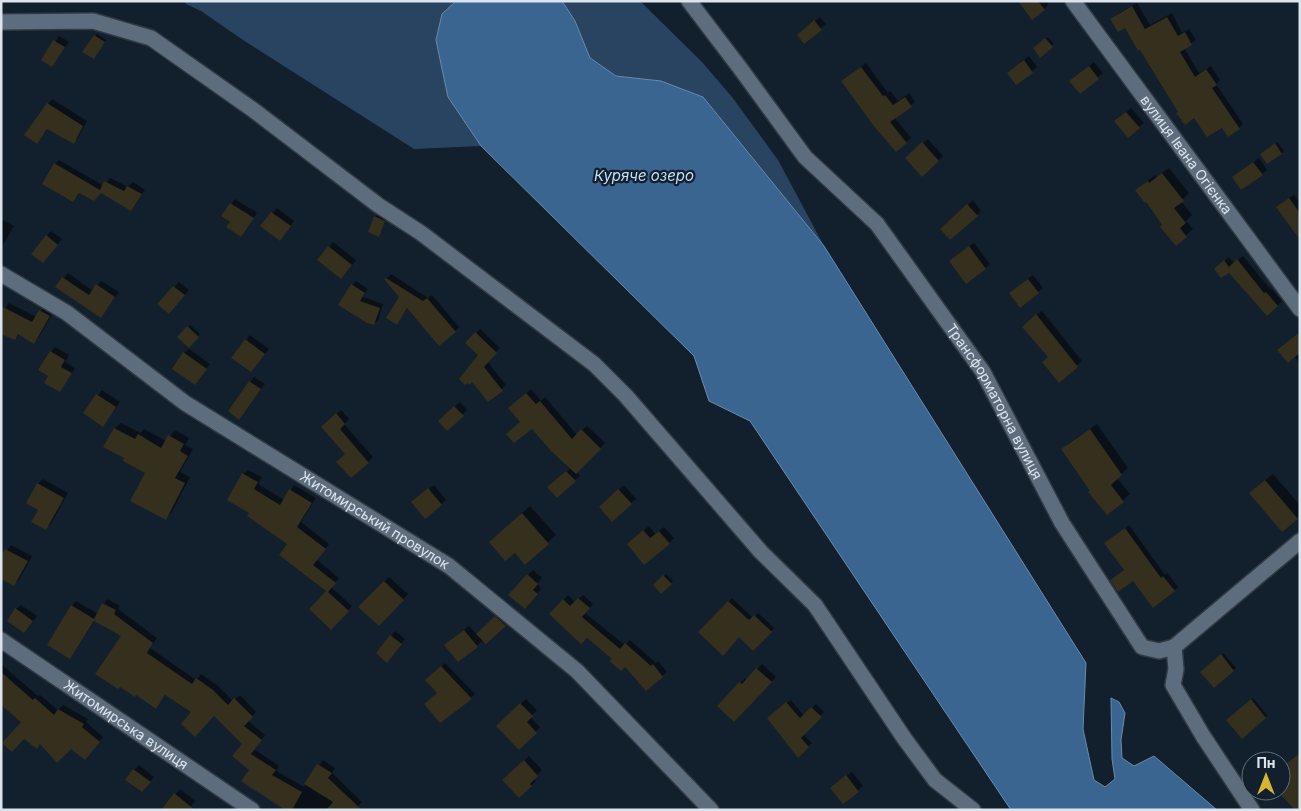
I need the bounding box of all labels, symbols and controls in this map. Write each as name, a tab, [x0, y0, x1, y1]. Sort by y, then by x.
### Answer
street label: вулиця Івана Огієнка	[1137, 92, 1236, 217]
water label: Куряче озеро	[594, 166, 694, 185]
street label: Трансформаторна вулиця	[943, 320, 1047, 482]
street label: Житомирський провулок	[297, 467, 453, 572]
street label: Житомирська вулиця	[61, 676, 192, 773]
north arrow	[1241, 751, 1291, 801]
text: Пн	[1256, 754, 1276, 771]

